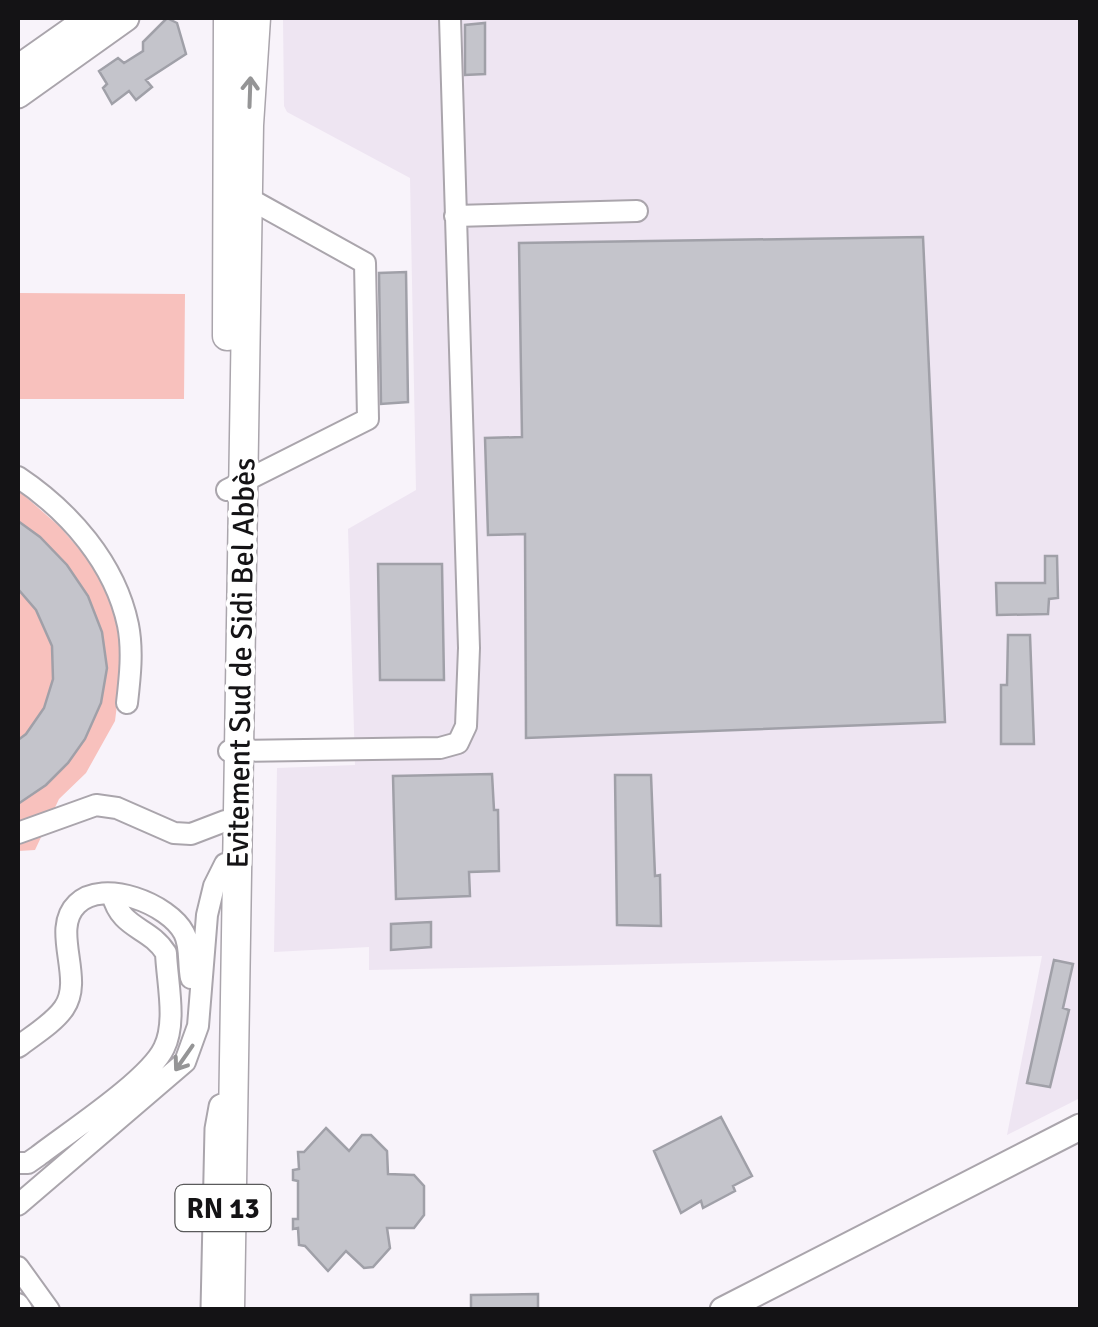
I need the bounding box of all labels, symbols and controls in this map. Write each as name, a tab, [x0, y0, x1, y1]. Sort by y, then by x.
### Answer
one-way arrow	[241, 77, 260, 109]
street label: Evitement Sud de Sidi Bel Abbès	[219, 457, 264, 869]
one-way arrow	[174, 1044, 195, 1072]
road number: RN 13	[176, 1185, 270, 1231]

